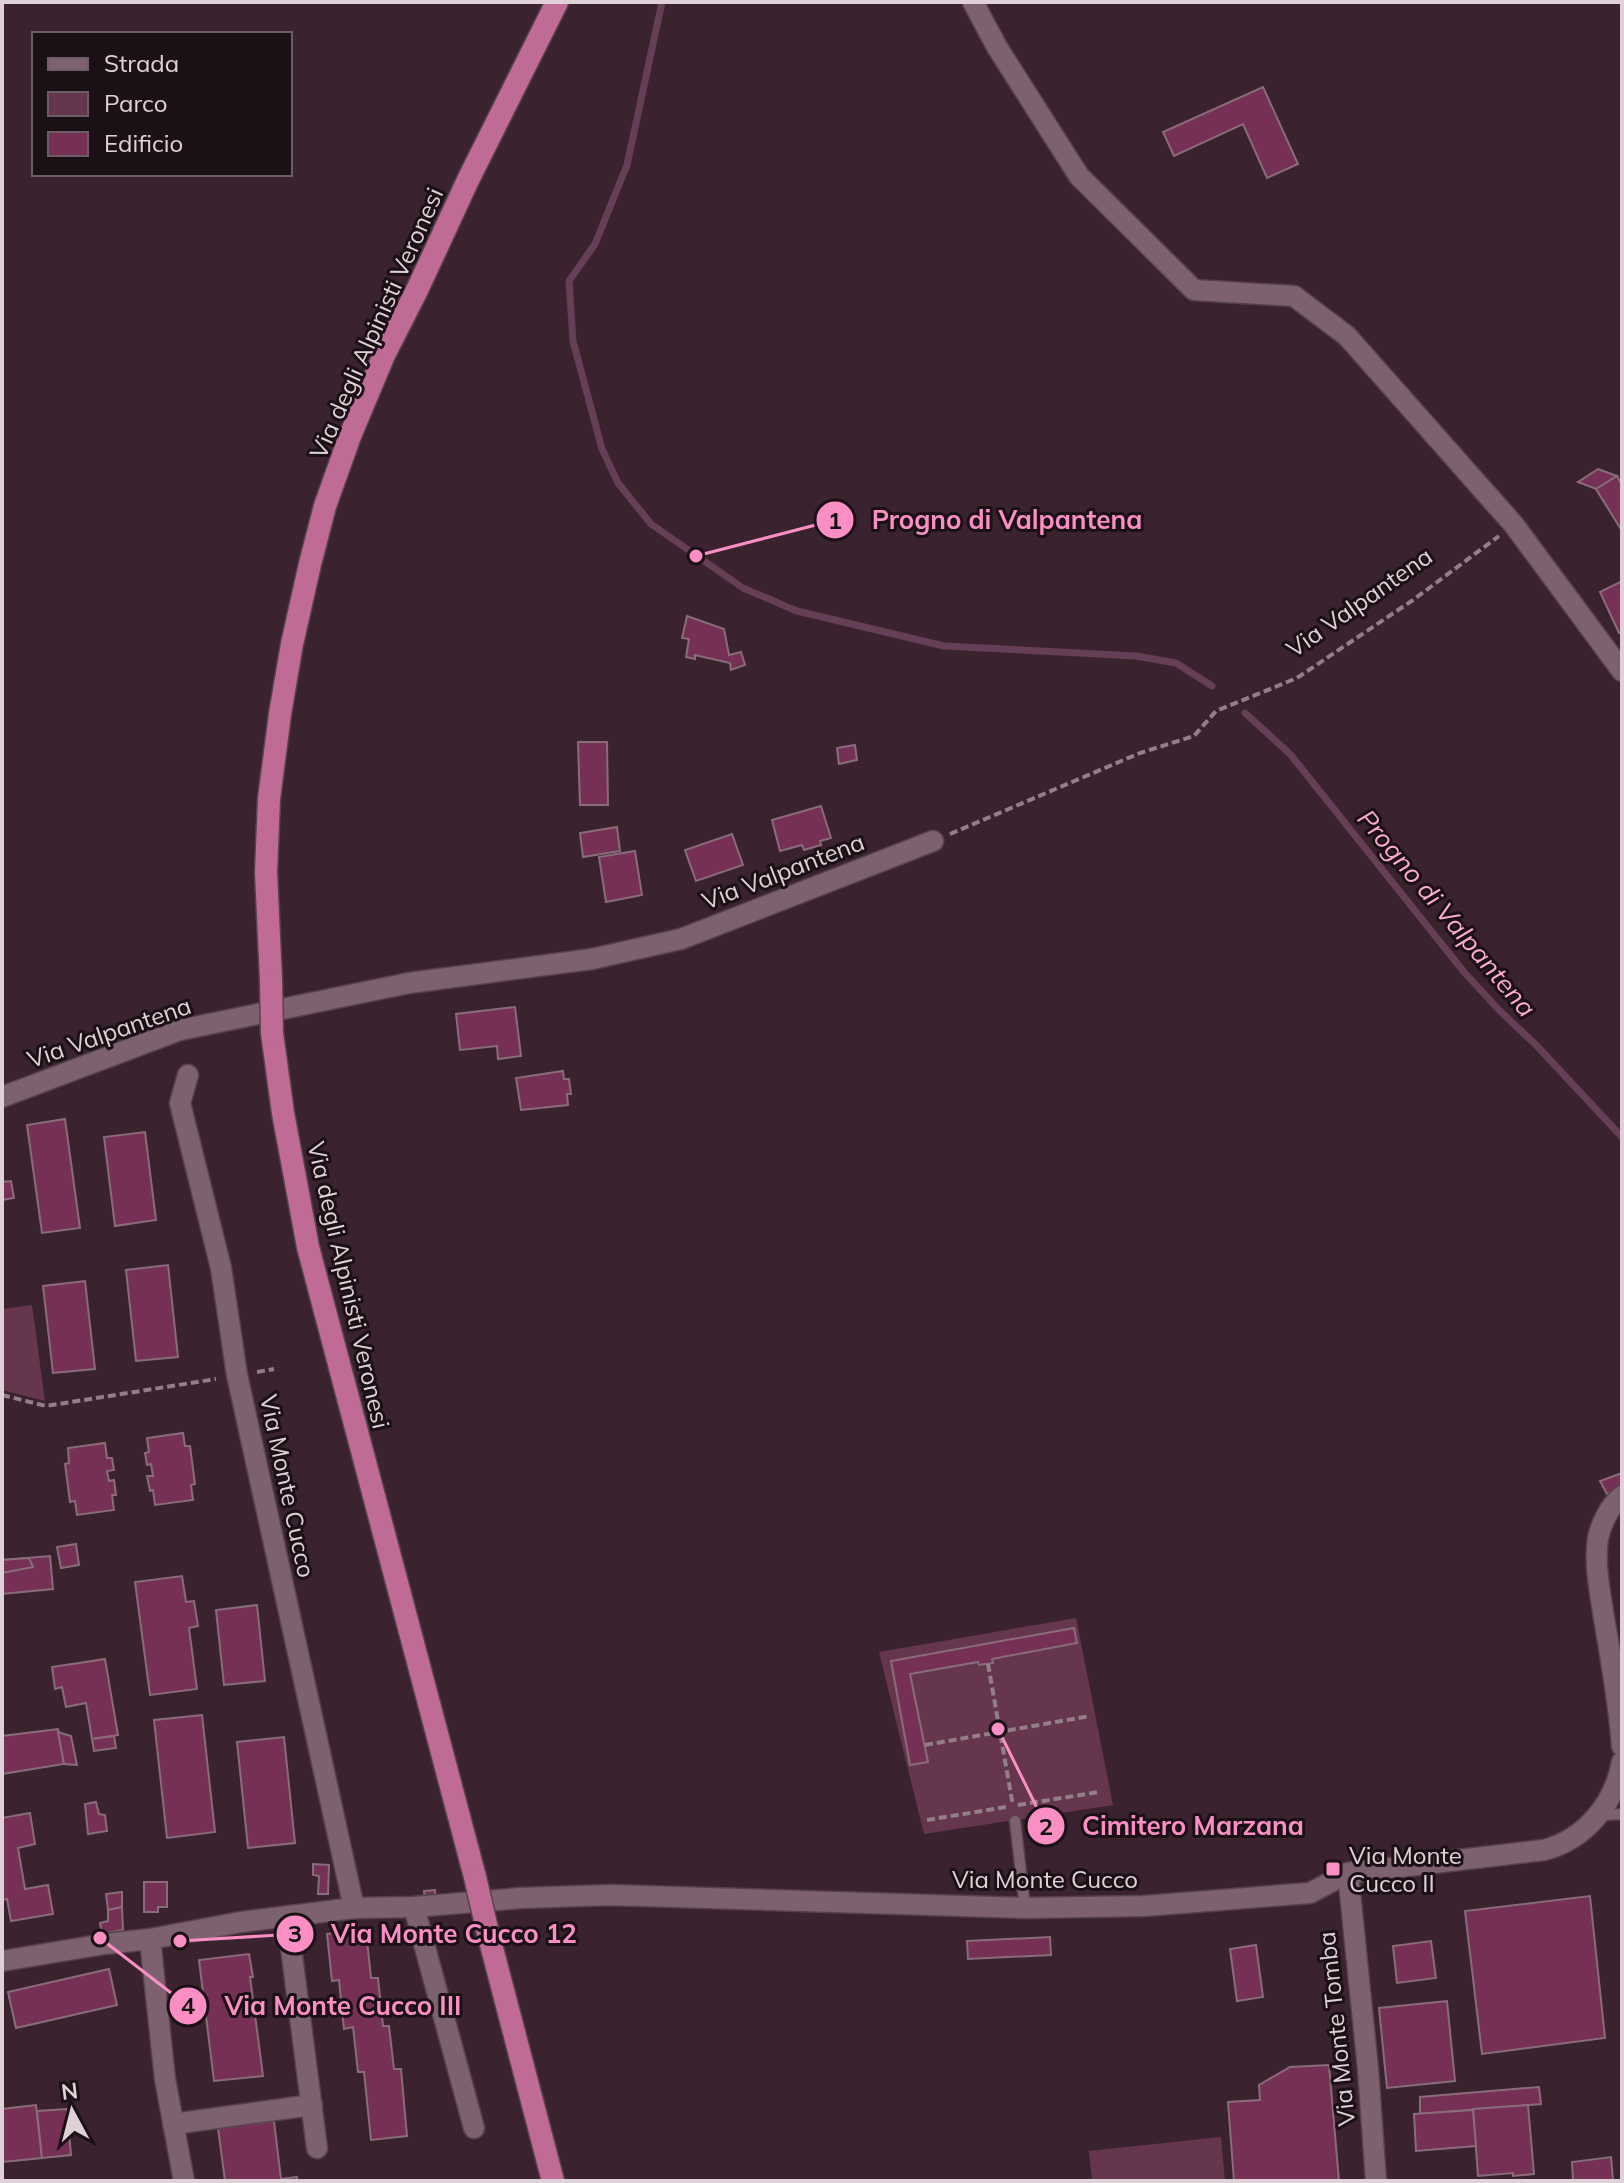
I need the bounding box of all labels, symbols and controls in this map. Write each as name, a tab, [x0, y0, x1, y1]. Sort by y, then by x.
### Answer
legend	[32, 32, 292, 176]
text: Strada	[104, 48, 179, 78]
text: Parco	[104, 88, 167, 118]
text: Edificio	[104, 128, 183, 158]
street label: Via degli Alpinisti Veronesi	[303, 183, 449, 463]
callout: Progno di Valpantena	[815, 495, 1158, 545]
text: Progno di Valpantena	[872, 503, 1142, 536]
text: 1	[828, 505, 842, 535]
street label: Via Valpantena	[1280, 541, 1438, 663]
water label: Progno di Valpantena	[1351, 803, 1543, 1023]
street label: Via Valpantena	[698, 826, 868, 916]
street label: Via Valpantena	[23, 990, 195, 1074]
street label: Via degli Alpinisti Veronesi	[301, 1139, 397, 1431]
street label: Via Monte Cucco	[254, 1392, 322, 1580]
callout: Cimitero Marzana	[1026, 1801, 1320, 1851]
text: Cimitero Marzana	[1082, 1809, 1304, 1842]
text: 2	[1039, 1811, 1053, 1841]
place label: Via Monte Cucco II	[1349, 1840, 1462, 1898]
marker: Via Monte Cucco II	[1324, 1860, 1342, 1878]
street label: Via Monte Cucco	[952, 1864, 1138, 1894]
callout: Via Monte Cucco 12	[275, 1909, 593, 1959]
text: Via Monte Cucco 12	[330, 1917, 577, 1950]
text: 3	[288, 1918, 302, 1948]
street label: Via Monte Tomba	[1311, 1930, 1361, 2128]
callout: Via Monte Cucco III	[168, 1981, 477, 2031]
text: Via Monte Cucco III	[224, 1989, 461, 2022]
text: 4	[181, 1990, 195, 2020]
north arrow	[32, 2071, 112, 2151]
text: N	[60, 2076, 80, 2106]

